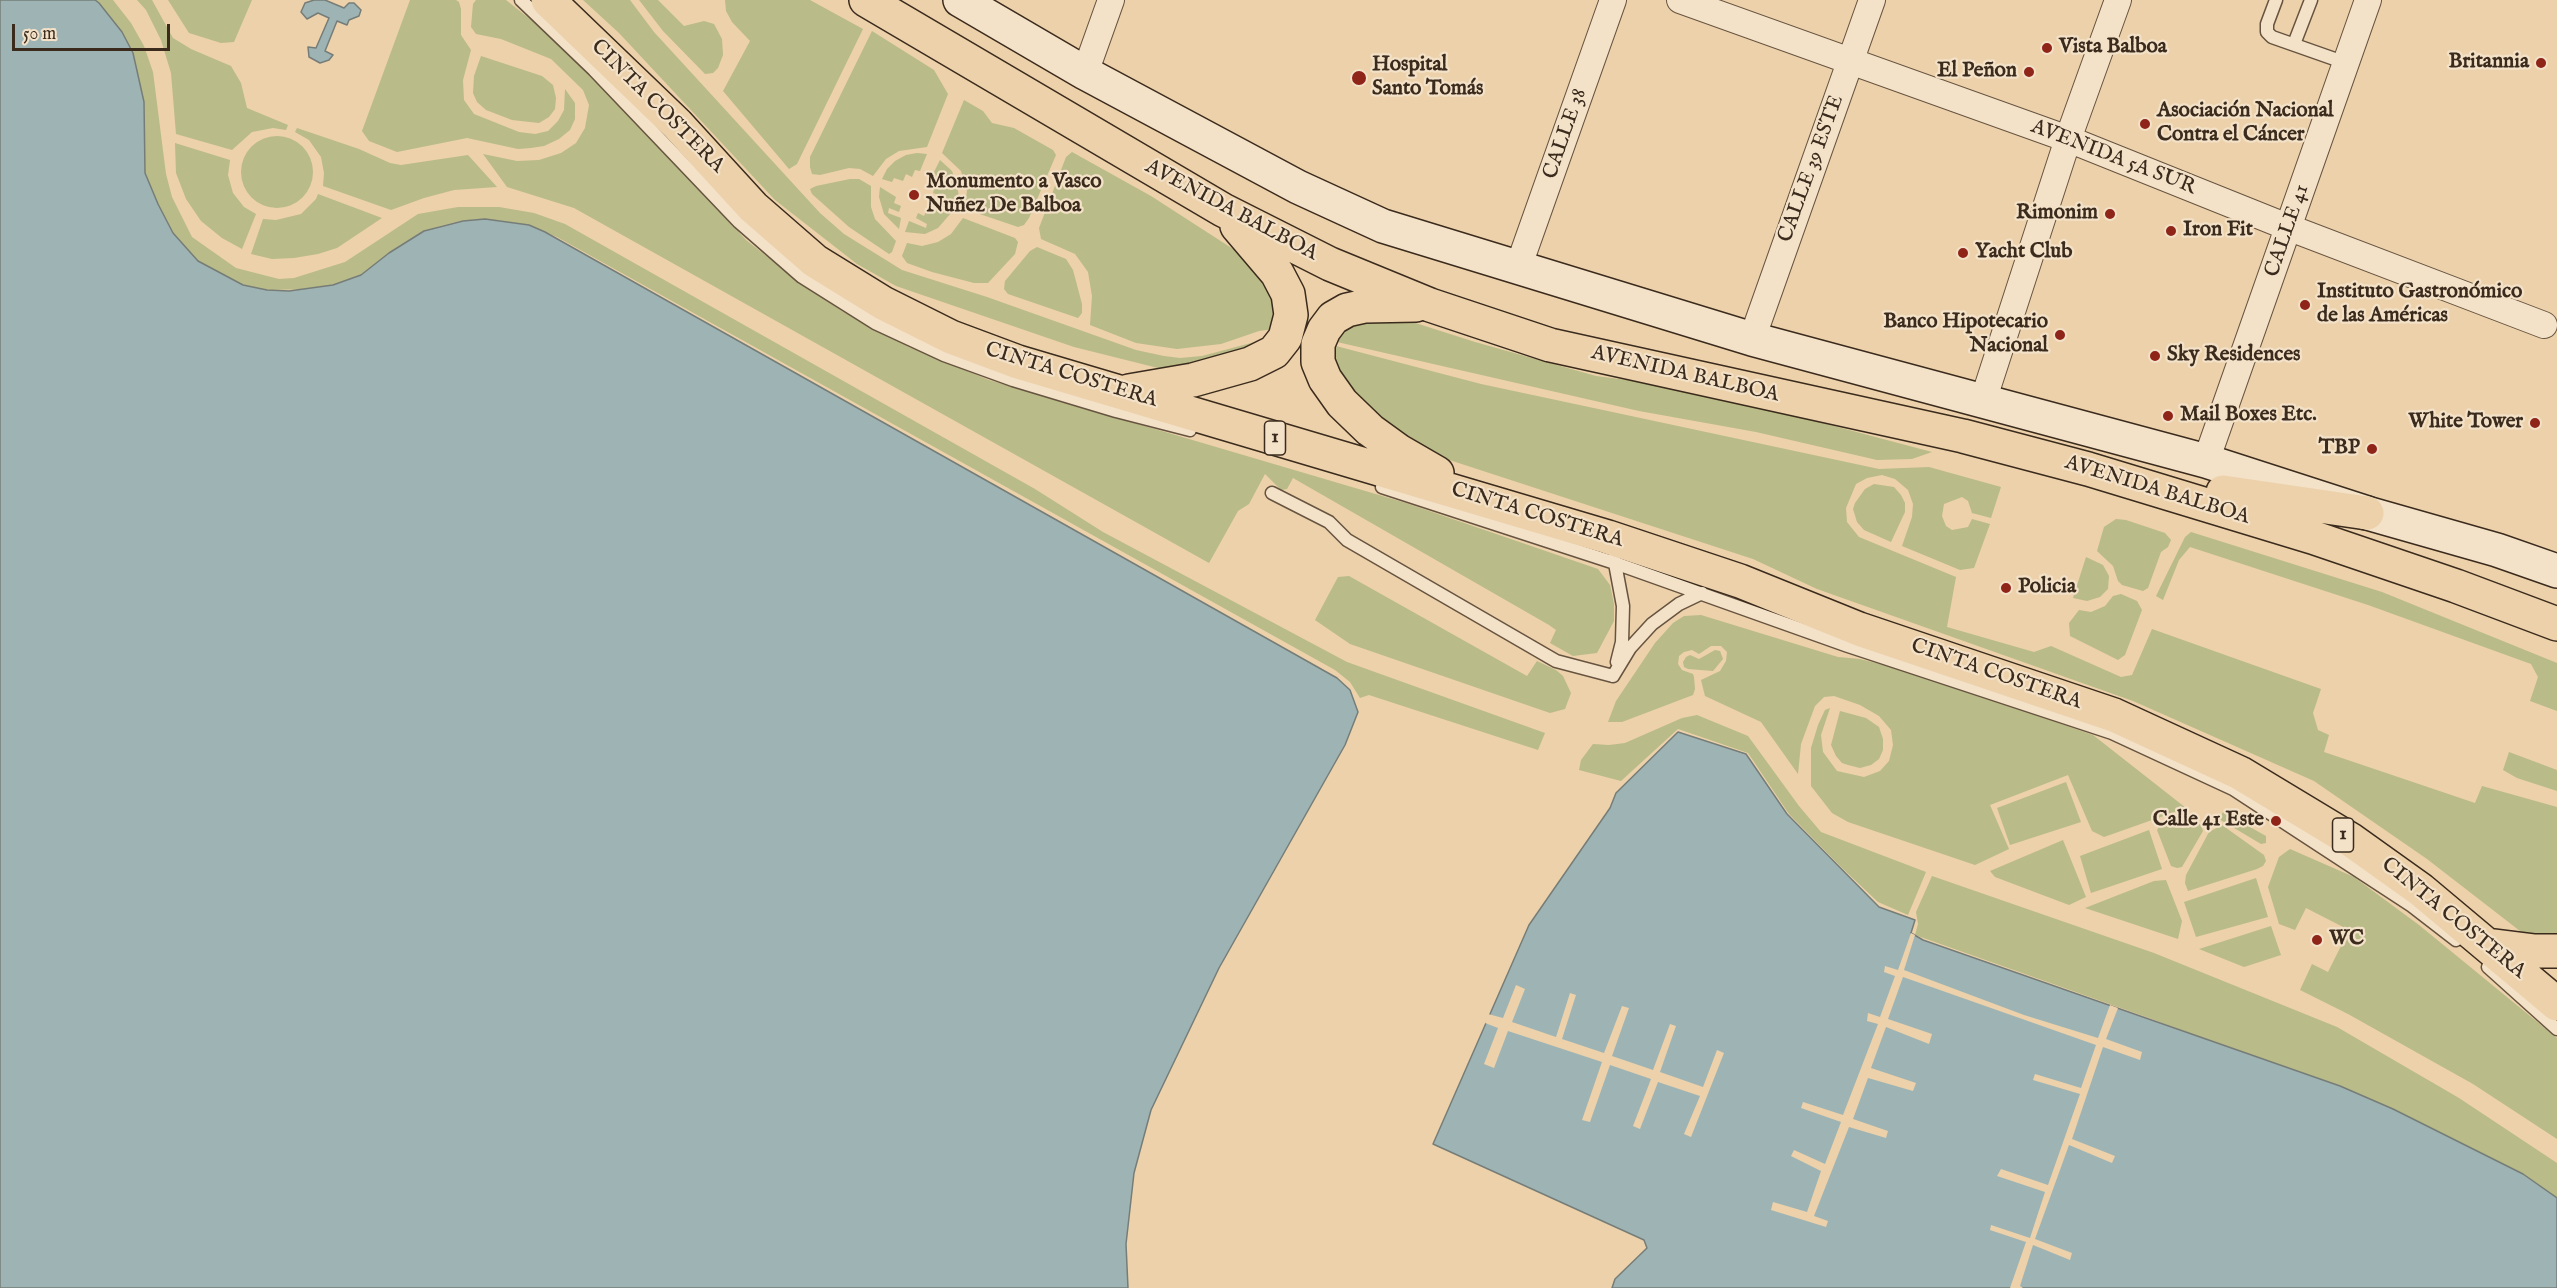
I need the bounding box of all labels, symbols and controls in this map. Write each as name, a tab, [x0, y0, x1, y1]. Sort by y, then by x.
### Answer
scale bar	[15, 12, 172, 50]
text: 50 m	[23, 23, 56, 46]
street label: CINTA COSTERA	[585, 35, 729, 179]
place label: Vista Balboa	[2059, 35, 2167, 61]
marker: Vista Balboa	[2040, 41, 2054, 55]
place label: Britannia	[2448, 50, 2529, 76]
place label: Hospital Santo Tomás	[1372, 53, 1483, 103]
marker: Britannia	[2534, 56, 2548, 70]
place label: El Peñon	[1937, 59, 2017, 85]
marker: El Peñon	[2022, 65, 2036, 79]
marker: Hospital Santo Tomás	[1350, 69, 1368, 87]
street label: CALLE 38	[1539, 85, 1593, 183]
street label: CALLE 39 ESTE	[1774, 92, 1850, 246]
place label: Asociación Nacional Contra el Cáncer	[2157, 99, 2334, 149]
street label: AVENIDA 5A SUR	[2027, 115, 2199, 201]
marker: Asociación Nacional Contra el Cáncer	[2138, 117, 2152, 131]
street label: AVENIDA BALBOA	[1140, 155, 1322, 267]
place label: Monumento a Vasco Nuñez De Balboa	[926, 170, 1102, 220]
street label: CALLE 41	[2260, 181, 2316, 281]
marker: Monumento a Vasco Nuñez De Balboa	[907, 188, 921, 202]
place label: Rimonim	[2016, 201, 2098, 227]
marker: Rimonim	[2103, 207, 2117, 221]
place label: Iron Fit	[2183, 218, 2253, 244]
marker: Iron Fit	[2164, 224, 2178, 238]
place label: Yacht Club	[1975, 240, 2072, 266]
marker: Yacht Club	[1956, 246, 1970, 260]
place label: Instituto Gastronómico de las Américas	[2317, 280, 2522, 330]
marker: Instituto Gastronómico de las Américas	[2298, 298, 2312, 312]
place label: Banco Hipotecario Nacional	[1883, 310, 2048, 360]
marker: Banco Hipotecario Nacional	[2053, 328, 2067, 342]
street label: CINTA COSTERA	[982, 338, 1160, 414]
street label: AVENIDA BALBOA	[1589, 341, 1781, 409]
place label: Sky Residences	[2167, 343, 2300, 369]
marker: Sky Residences	[2148, 349, 2162, 363]
place label: Mail Boxes Etc.	[2180, 403, 2317, 429]
marker: Mail Boxes Etc.	[2161, 409, 2175, 423]
place label: White Tower	[2408, 410, 2523, 436]
marker: White Tower	[2528, 416, 2542, 430]
road number: 1	[1264, 421, 1286, 455]
place label: TBP	[2319, 436, 2360, 462]
marker: TBP	[2365, 442, 2379, 456]
street label: AVENIDA BALBOA	[2062, 451, 2252, 531]
street label: CINTA COSTERA	[1448, 478, 1626, 554]
place label: Policia	[2018, 575, 2076, 601]
marker: Policia	[1999, 581, 2013, 595]
street label: CINTA COSTERA	[1907, 634, 2085, 716]
place label: Calle 41 Este	[2153, 808, 2264, 834]
marker: Calle 41 Este	[2269, 814, 2283, 828]
road number: 1	[2332, 818, 2354, 852]
street label: CINTA COSTERA	[2376, 853, 2530, 985]
place label: WC	[2329, 927, 2364, 953]
marker: WC	[2310, 933, 2324, 947]

